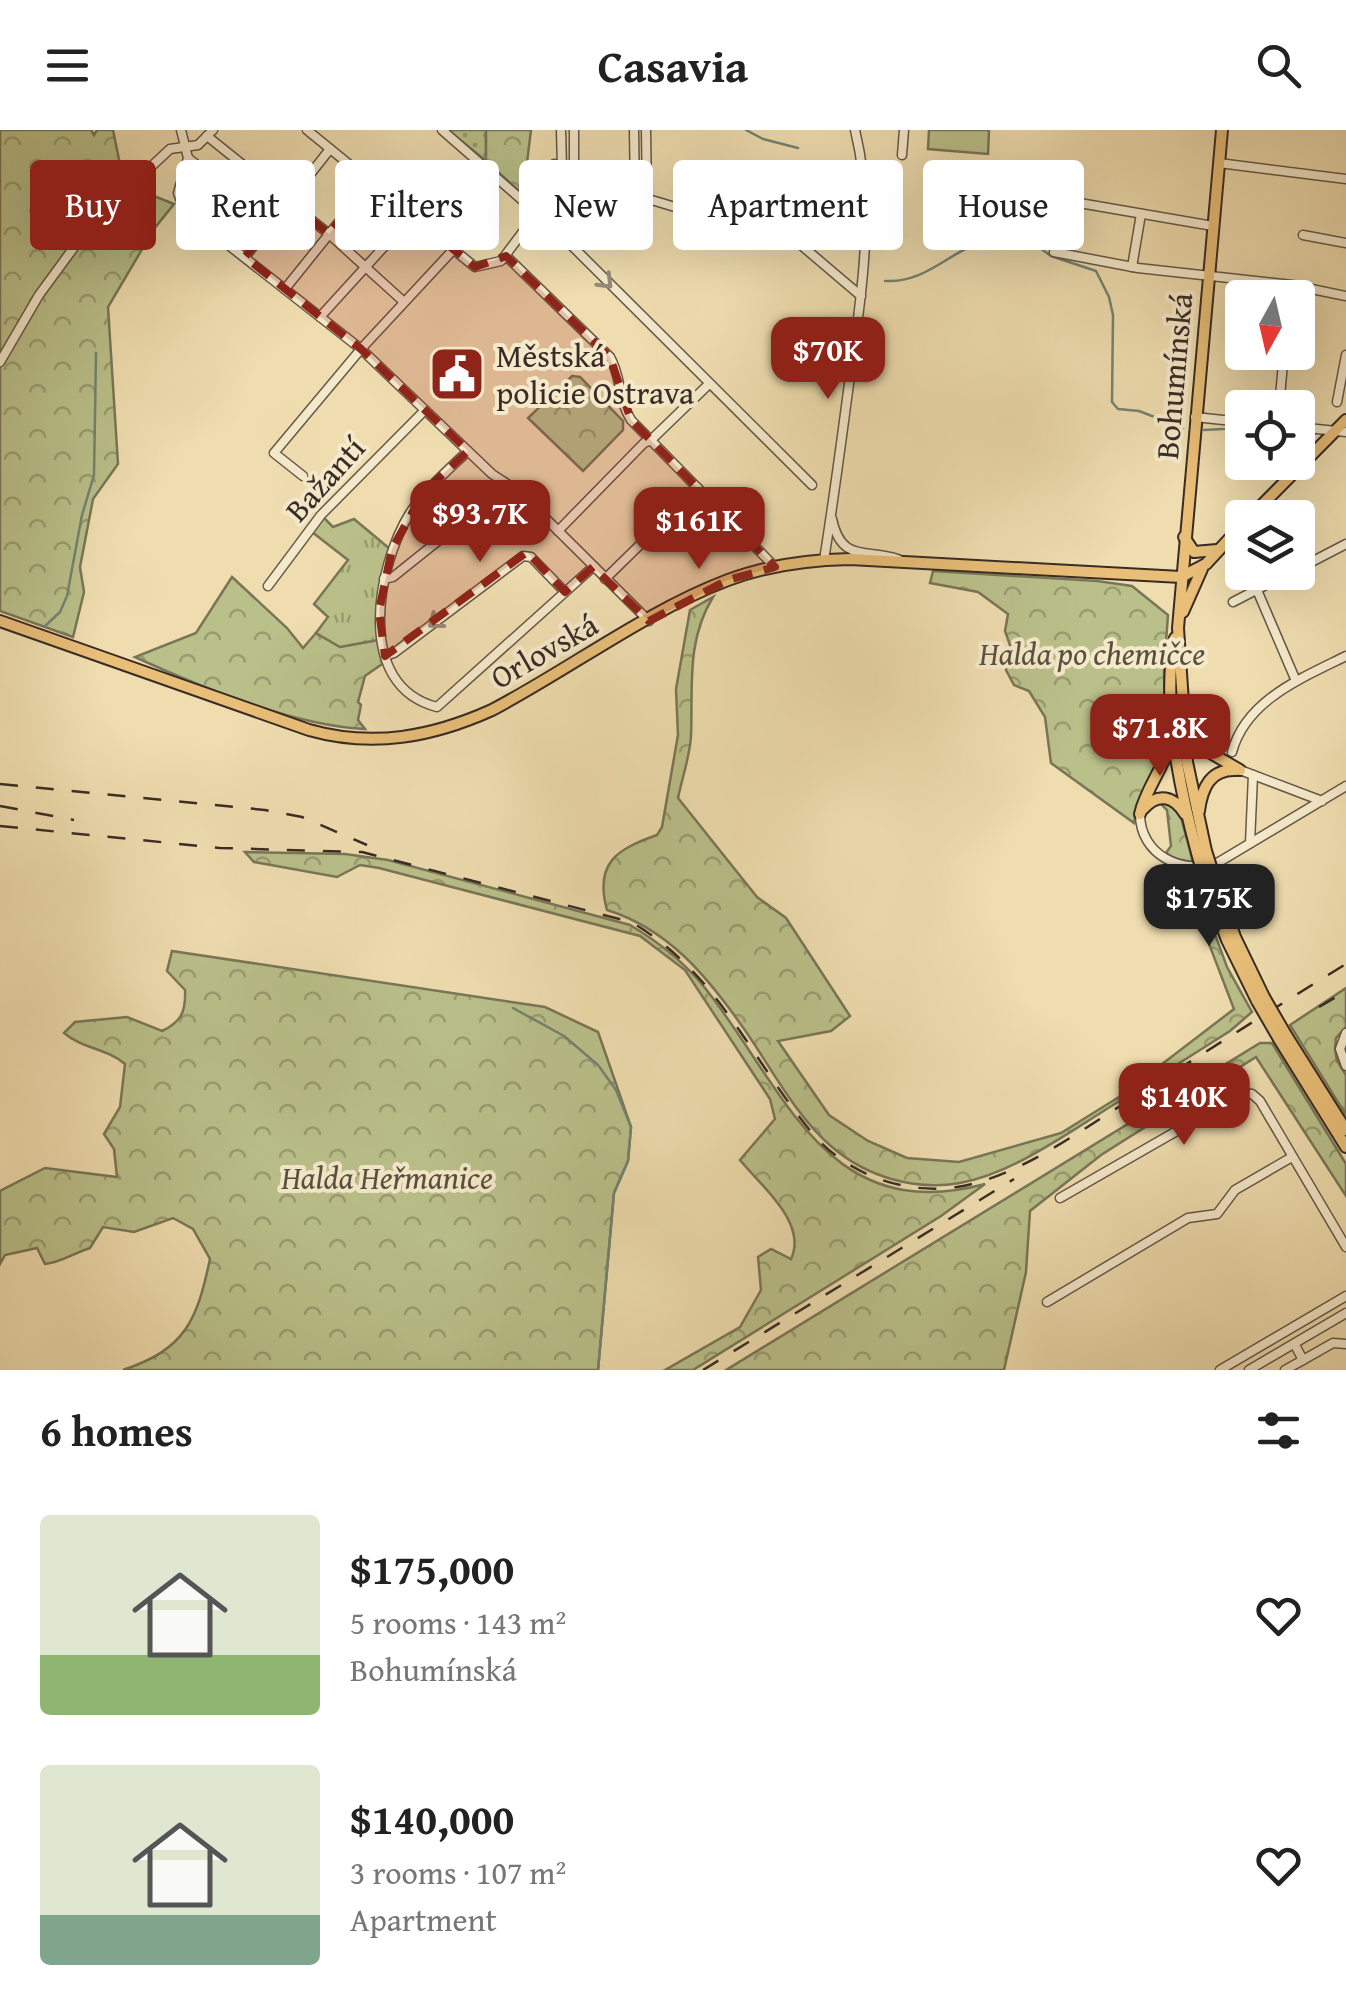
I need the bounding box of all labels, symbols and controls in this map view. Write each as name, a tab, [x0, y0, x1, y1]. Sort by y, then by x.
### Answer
text: Casavia	[598, 33, 748, 98]
icon: menu	[40, 38, 95, 93]
icon: search	[1251, 38, 1306, 93]
chip: Buy	[30, 160, 156, 250]
chip: Rent	[176, 160, 315, 250]
chip: Filters	[335, 160, 499, 250]
chip: New	[519, 160, 653, 250]
chip: Apartment	[673, 160, 903, 250]
chip: House	[923, 160, 1084, 250]
one-way arrow	[594, 270, 612, 288]
north arrow	[1225, 280, 1315, 370]
map controls	[1225, 280, 1315, 590]
street label: Bohumínská	[1143, 291, 1204, 461]
pin: $70K	[769, 317, 887, 402]
text: $70K	[793, 326, 863, 373]
place label: Městská policie Ostrava	[496, 332, 694, 416]
public building icon: Městská policie Ostrava	[427, 344, 487, 404]
button: locate	[1225, 390, 1315, 480]
street label: Bažantí	[273, 425, 376, 532]
pin: $93.7K	[399, 480, 561, 565]
pin: $161K	[629, 487, 769, 572]
text: $93.7K	[432, 489, 528, 536]
text: $161K	[656, 496, 742, 543]
button: layers	[1225, 500, 1315, 590]
street label: Orlovská	[481, 601, 606, 700]
one-way arrow	[428, 611, 446, 628]
park label: Halda po chemičce	[978, 630, 1205, 677]
pin: $71.8K	[1079, 694, 1241, 779]
text: $71.8K	[1112, 703, 1208, 750]
pin: $175K	[1139, 864, 1279, 949]
text: $175K	[1166, 873, 1252, 920]
pin: $140K	[1114, 1063, 1254, 1148]
text: $140K	[1141, 1072, 1227, 1119]
park label: Halda Heřmanice	[280, 1154, 493, 1201]
text: 6 homes	[40, 1400, 193, 1461]
icon: filters	[1251, 1403, 1306, 1458]
text: $175,000	[350, 1538, 514, 1599]
icon: home	[120, 1555, 240, 1675]
icon: heart	[1251, 1588, 1306, 1643]
text: 5 rooms · 143 m²	[350, 1599, 566, 1646]
text: Bohumínská	[350, 1646, 517, 1693]
text: $140,000	[350, 1788, 514, 1849]
icon: home	[120, 1805, 240, 1925]
icon: heart	[1251, 1838, 1306, 1893]
text: 3 rooms · 107 m²	[350, 1849, 566, 1896]
text: Apartment	[350, 1896, 497, 1943]

